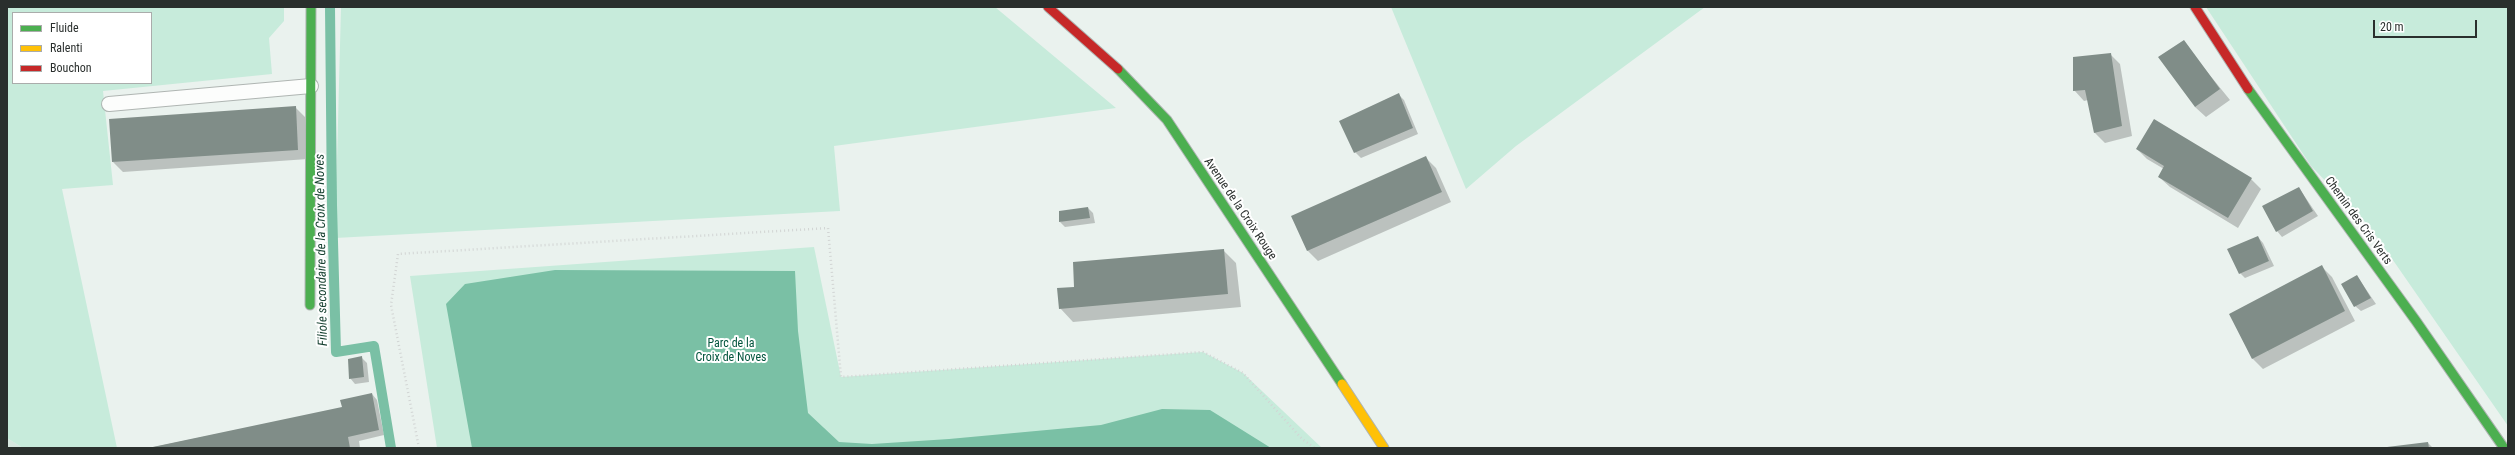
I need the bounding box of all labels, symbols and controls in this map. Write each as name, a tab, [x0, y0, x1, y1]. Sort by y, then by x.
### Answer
legend	[12, 12, 152, 84]
scale bar	[2375, 12, 2479, 38]
text: 20 m	[2380, 20, 2404, 34]
text: Fluide	[50, 21, 79, 35]
text: Ralenti	[50, 41, 83, 55]
text: Bouchon	[50, 61, 92, 75]
water label: Filiole secondaire de la Croix de Noves	[313, 154, 331, 346]
street label: Avenue de la Croix Rouge	[1201, 155, 1279, 263]
street label: Chemin des Cris Verts	[2321, 174, 2395, 268]
park label: Parc de la Croix de Noves	[696, 337, 766, 365]

